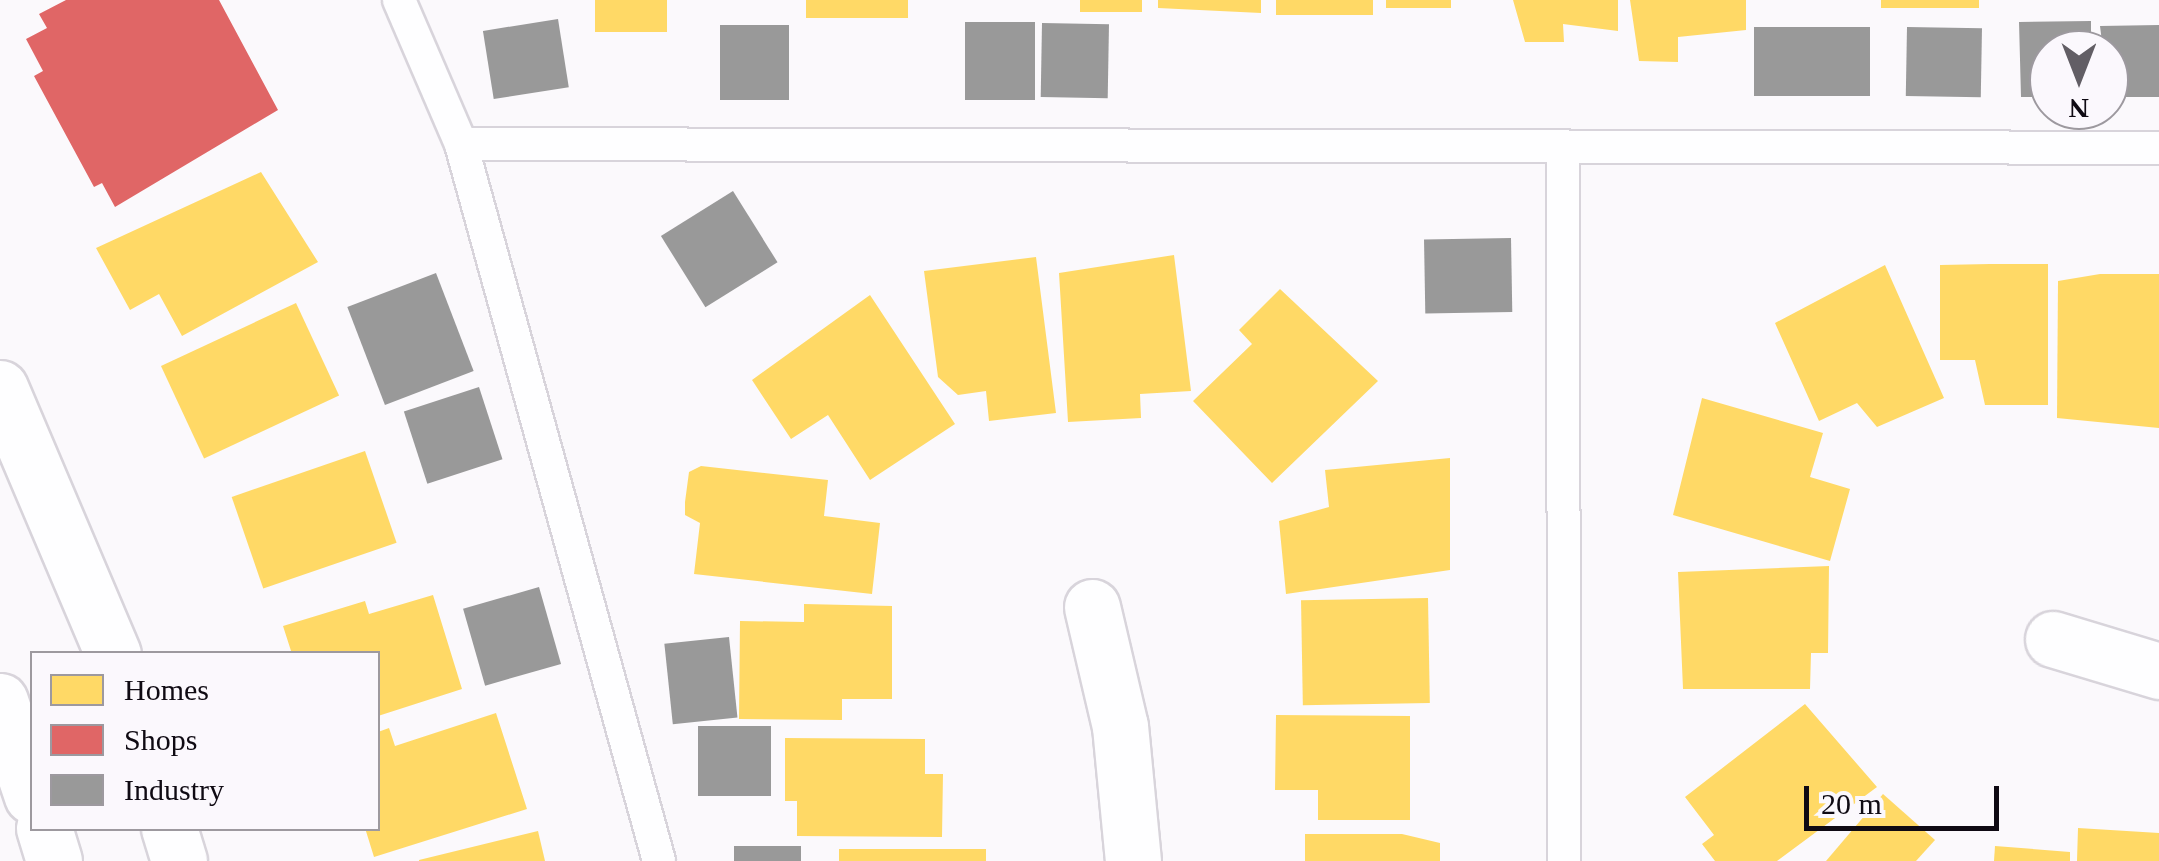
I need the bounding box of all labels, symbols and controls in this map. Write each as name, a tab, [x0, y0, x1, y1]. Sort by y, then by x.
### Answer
north arrow	[2029, 30, 2129, 130]
text: N	[2069, 93, 2089, 124]
legend	[30, 651, 380, 831]
text: Homes	[124, 673, 209, 706]
text: Shops	[124, 723, 197, 756]
scale bar	[1809, 766, 2004, 828]
text: Industry	[124, 773, 224, 806]
text: 20 m	[1821, 787, 1882, 820]

